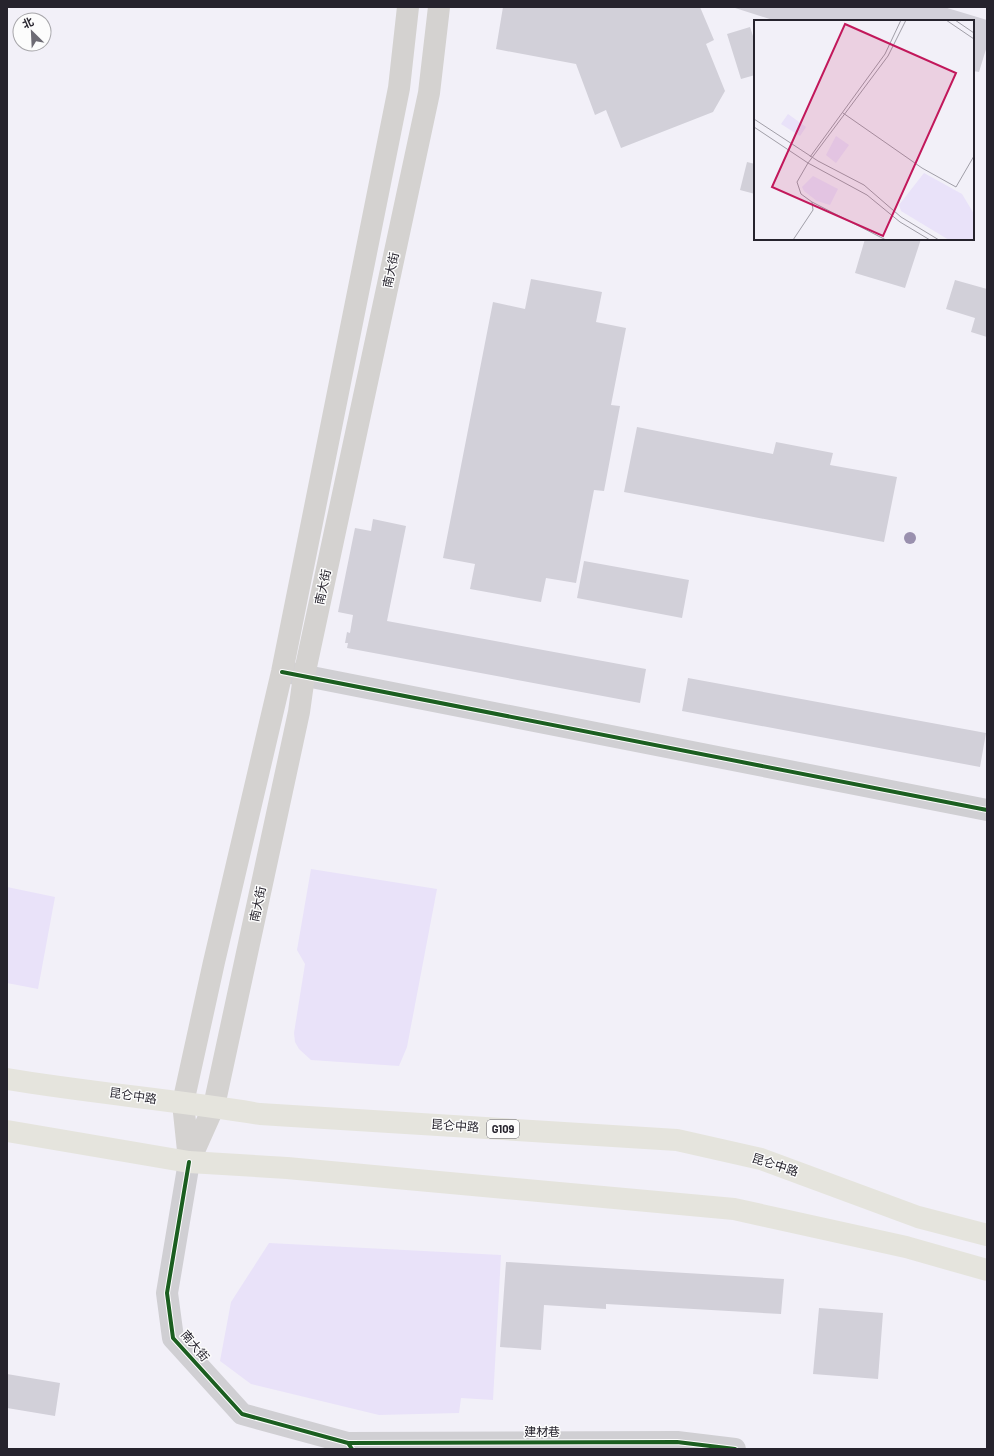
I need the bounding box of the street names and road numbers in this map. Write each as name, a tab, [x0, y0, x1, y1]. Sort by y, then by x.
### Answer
street label: 南大街	[379, 251, 401, 289]
street label: 南大街	[311, 568, 333, 606]
street label: 南大街	[246, 885, 268, 923]
street label: 昆仑中路	[108, 1085, 158, 1105]
street label: 昆仑中路	[431, 1116, 480, 1134]
road number: G109	[487, 1120, 519, 1138]
street label: 昆仑中路	[750, 1150, 800, 1178]
street label: 南大街	[179, 1327, 213, 1364]
street label: 建材巷	[524, 1424, 560, 1438]

